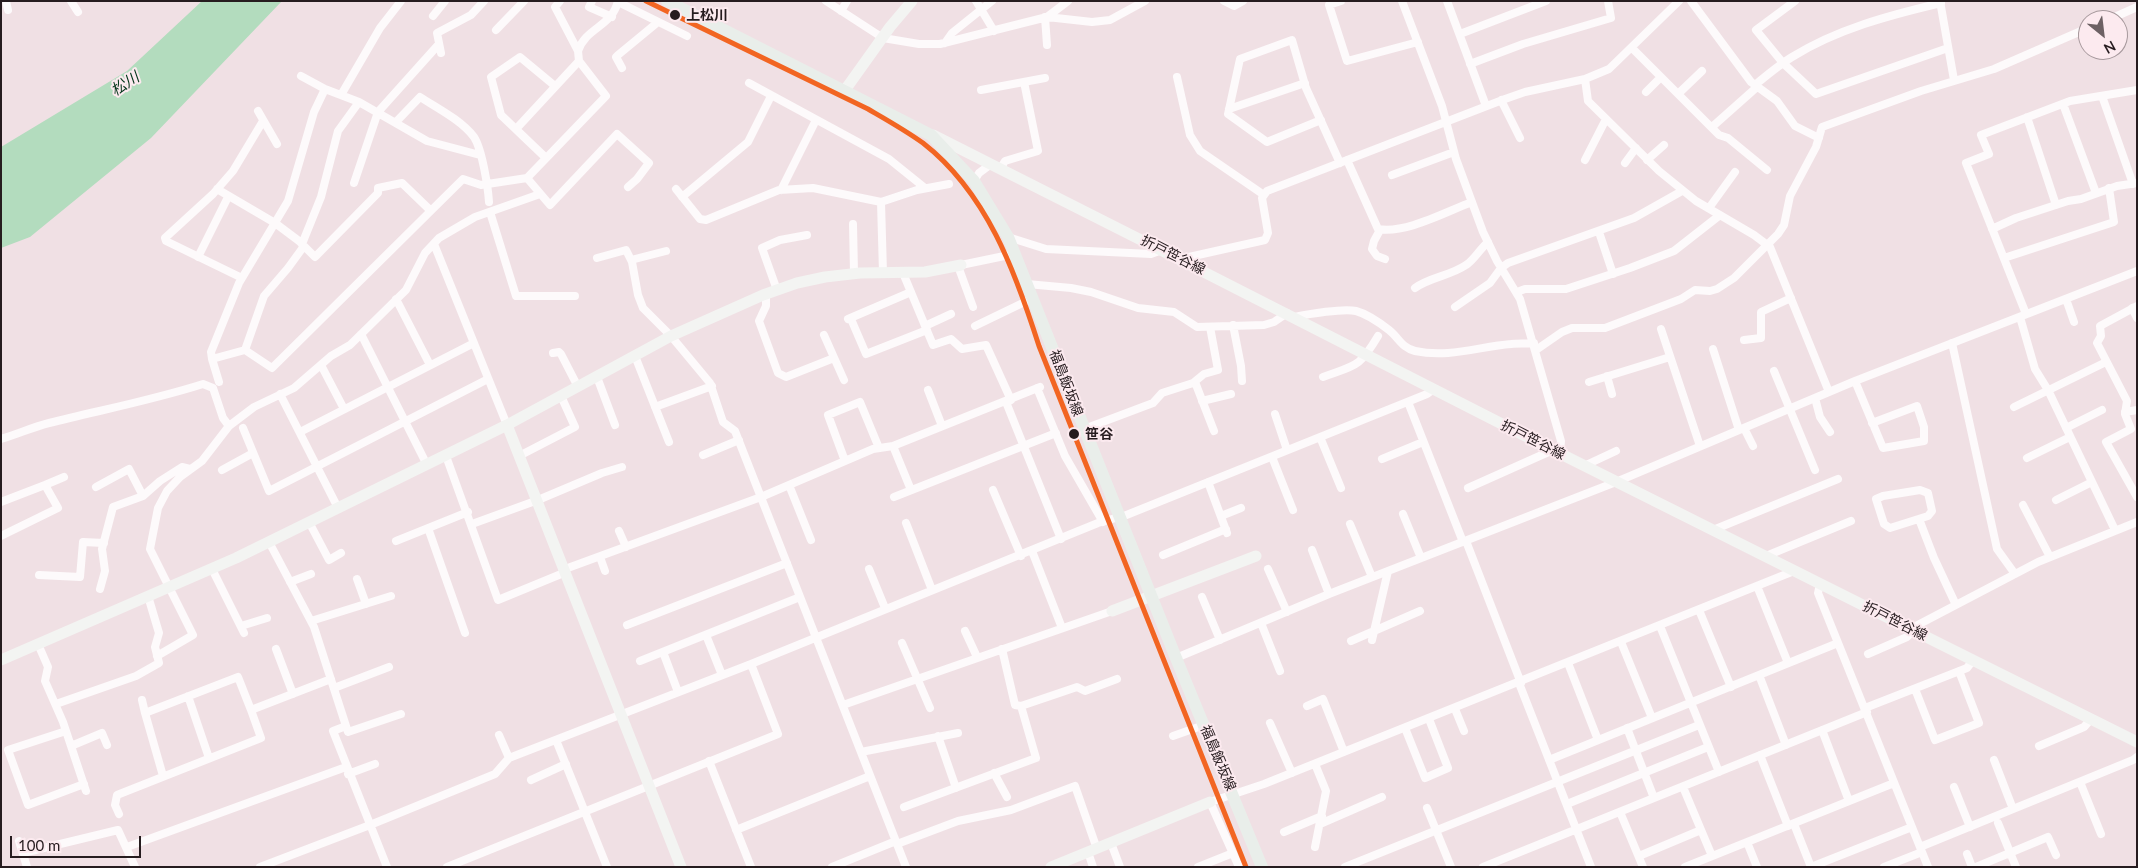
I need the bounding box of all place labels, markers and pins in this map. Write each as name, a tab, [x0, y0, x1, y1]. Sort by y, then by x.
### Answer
place label: 上松川	[686, 7, 728, 23]
marker: 上松川	[668, 8, 682, 22]
place label: 笹谷	[1085, 426, 1113, 442]
marker: 笹谷	[1067, 427, 1081, 441]

